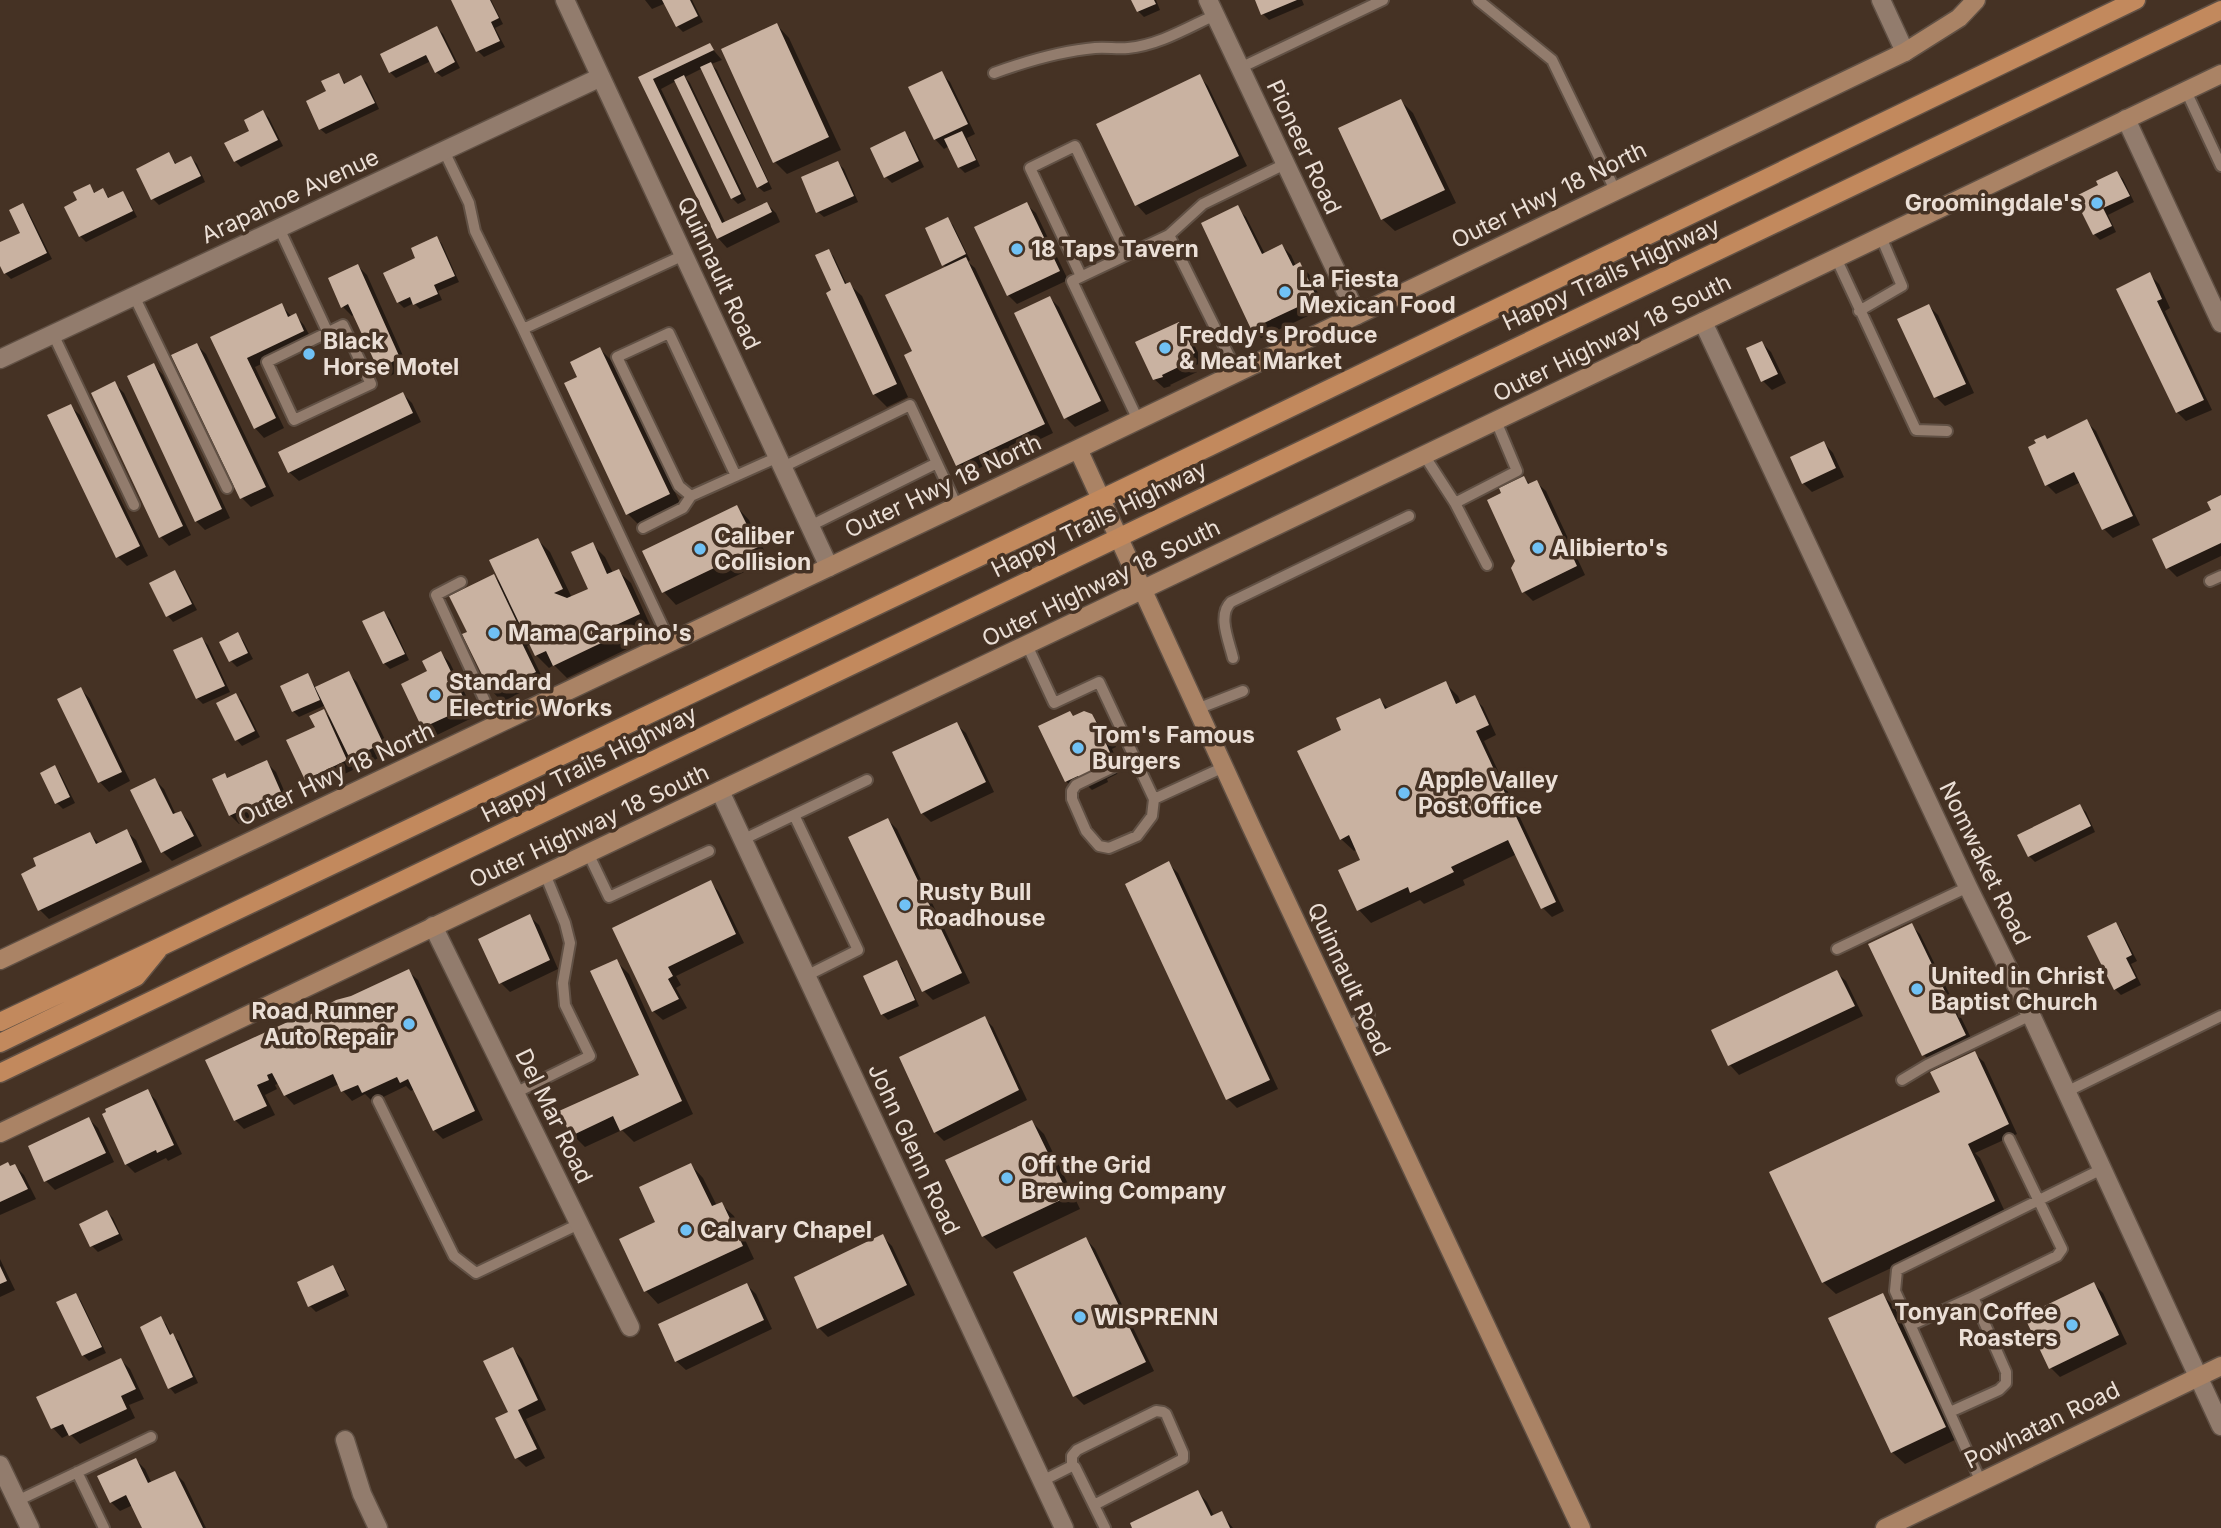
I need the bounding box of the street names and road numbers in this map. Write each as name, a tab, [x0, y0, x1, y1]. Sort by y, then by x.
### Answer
street label: Pioneer Road	[1261, 75, 1347, 219]
street label: Outer Hwy 18 North	[1447, 136, 1651, 254]
street label: Arapahoe Avenue	[197, 143, 383, 249]
street label: Quinnault Road	[671, 192, 767, 354]
street label: Happy Trails Highway	[1498, 211, 1724, 337]
street label: Outer Highway 18 South	[1488, 268, 1736, 408]
street label: Outer Hwy 18 North	[840, 428, 1046, 544]
street label: Happy Trails Highway	[986, 455, 1212, 583]
street label: Outer Highway 18 South	[977, 513, 1225, 653]
street label: Happy Trails Highway	[476, 700, 702, 828]
street label: Outer Hwy 18 North	[233, 716, 439, 832]
street label: Outer Highway 18 South	[465, 758, 713, 894]
street label: Nomwaket Road	[1933, 777, 2037, 949]
street label: Quinnault Road	[1301, 898, 1397, 1060]
street label: Del Mar Road	[509, 1044, 599, 1188]
street label: John Glenn Road	[862, 1059, 966, 1239]
street label: Powhatan Road	[1960, 1375, 2124, 1475]

